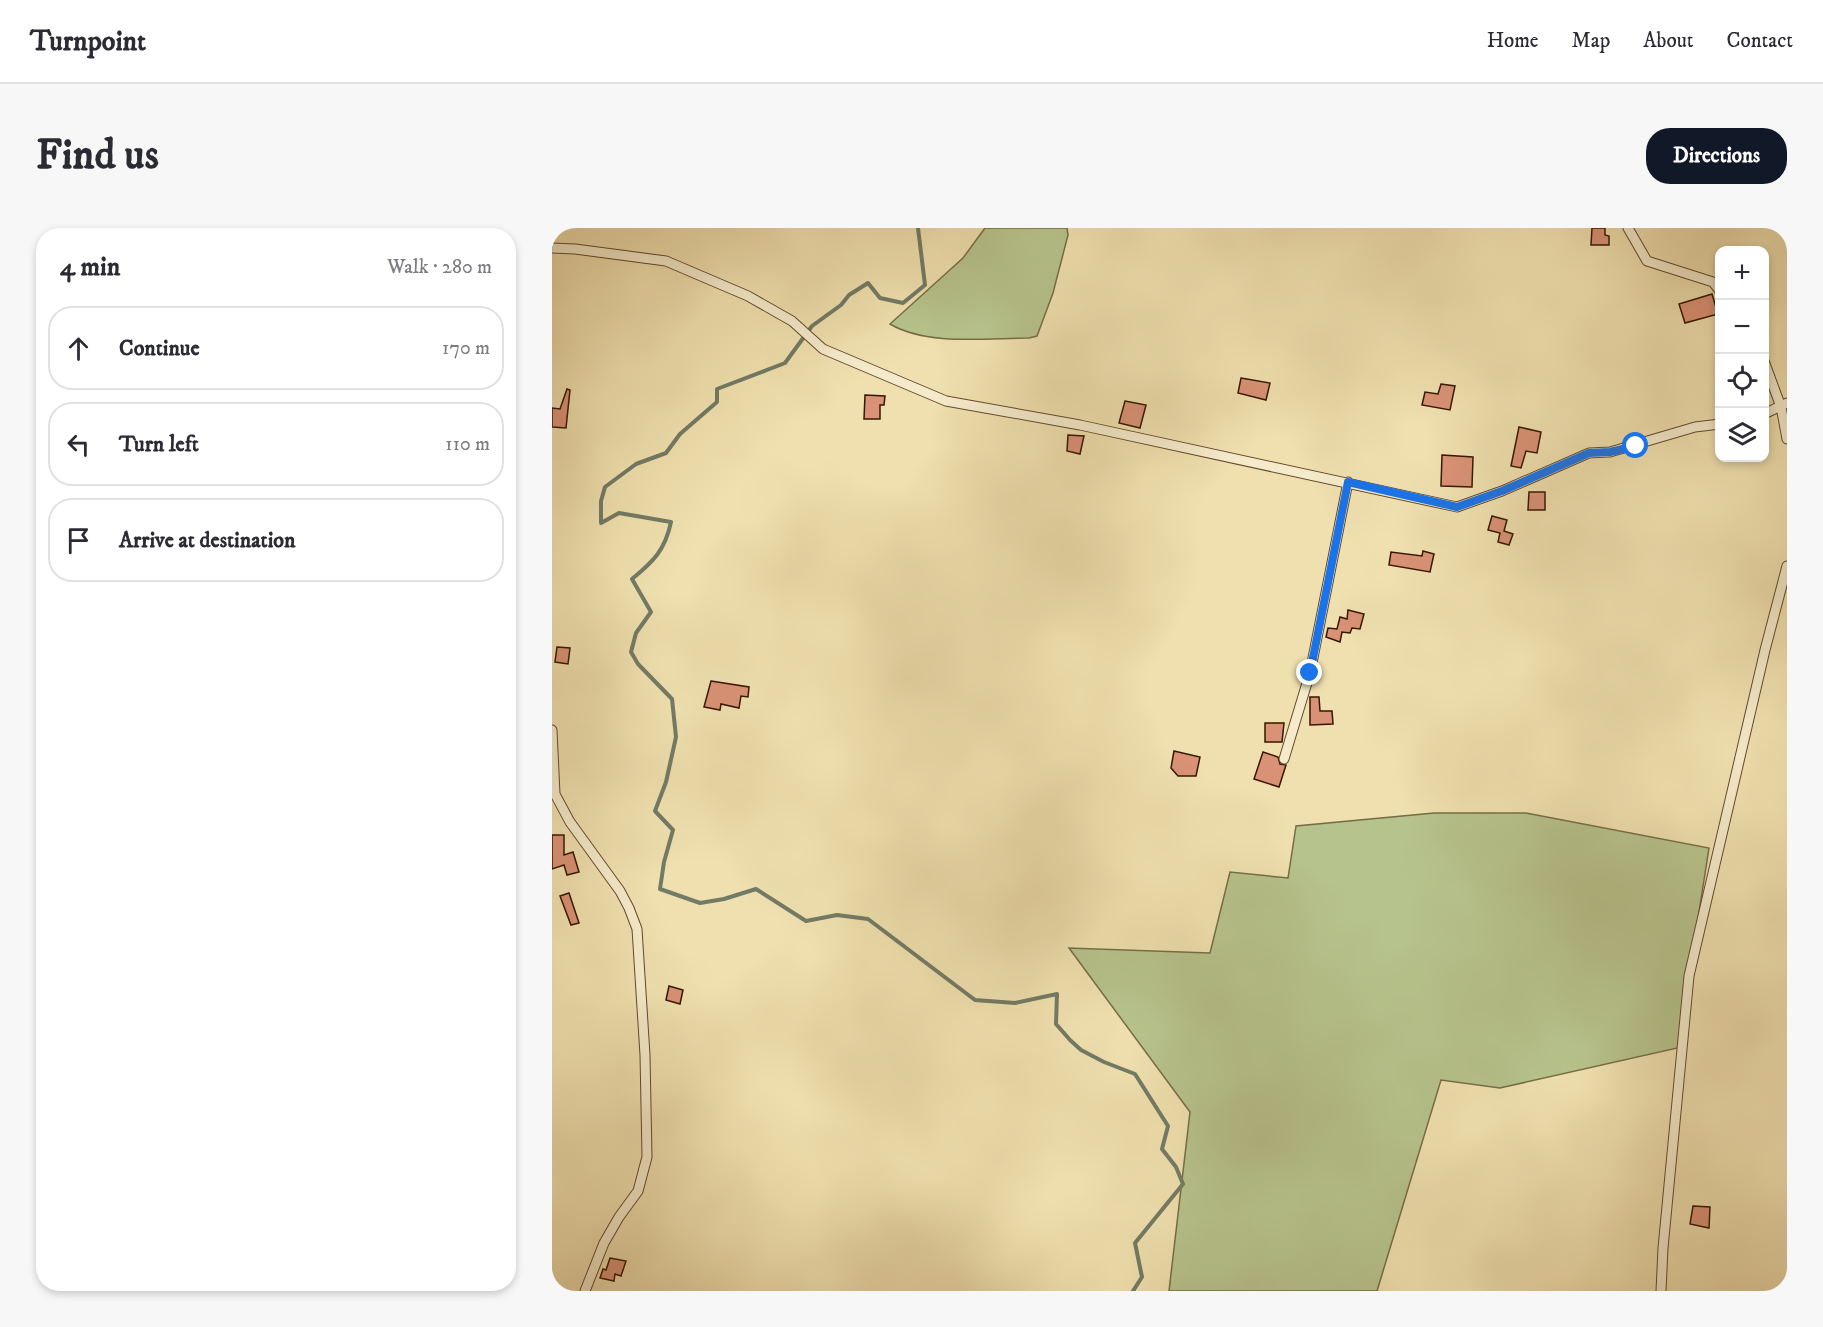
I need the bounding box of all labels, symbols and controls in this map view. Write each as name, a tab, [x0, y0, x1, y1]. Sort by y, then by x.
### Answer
text: Turnpoint	[30, 24, 146, 59]
text: Home	[1487, 28, 1539, 54]
text: Map	[1572, 28, 1610, 54]
text: About	[1643, 28, 1694, 54]
text: Contact	[1727, 28, 1793, 54]
button: Directions	[1646, 128, 1787, 184]
text: Find us	[36, 130, 159, 182]
map controls	[1715, 246, 1769, 462]
button: +	[1715, 246, 1769, 300]
text: 4 min	[60, 251, 120, 284]
text: Walk · 280 m	[387, 255, 492, 280]
button: −	[1715, 300, 1769, 354]
icon: ahead	[62, 332, 95, 365]
text: Continue	[119, 335, 200, 362]
text: 170 m	[442, 336, 490, 361]
button: locate	[1715, 354, 1769, 408]
button: layers	[1715, 408, 1769, 462]
icon: left	[62, 428, 95, 461]
text: Turn left	[119, 431, 199, 458]
text: 110 m	[445, 432, 490, 457]
route start	[1622, 432, 1648, 458]
icon: arrive	[62, 524, 95, 557]
text: Arrive at destination	[119, 527, 296, 554]
route end	[1296, 659, 1322, 685]

